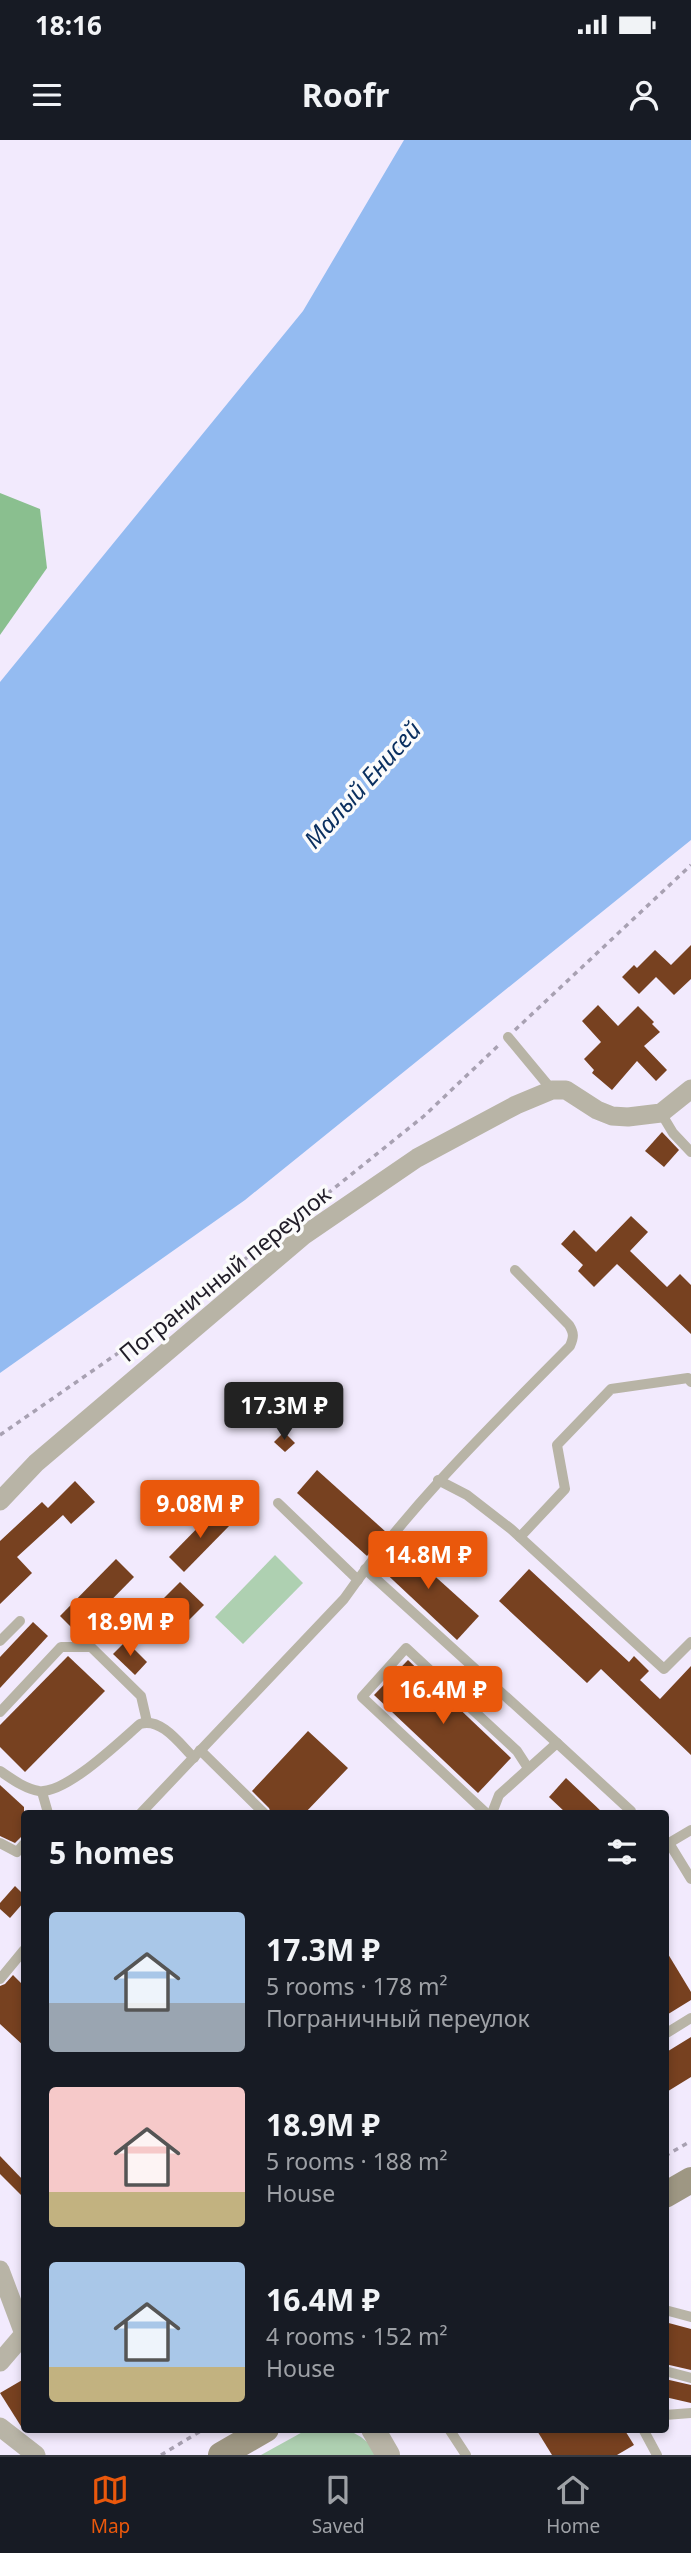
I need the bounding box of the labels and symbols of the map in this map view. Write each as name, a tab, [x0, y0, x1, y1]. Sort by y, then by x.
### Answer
water label: Малый Енисей	[296, 713, 428, 855]
street label: Пограничный переулок	[112, 1177, 338, 1369]
pin: 17.3M ₽	[219, 1382, 349, 1442]
pin: 9.08M ₽	[135, 1480, 265, 1540]
pin: 14.8M ₽	[363, 1532, 493, 1591]
pin: 18.9M ₽	[65, 1598, 195, 1658]
pin: 16.4M ₽	[378, 1666, 508, 1726]

